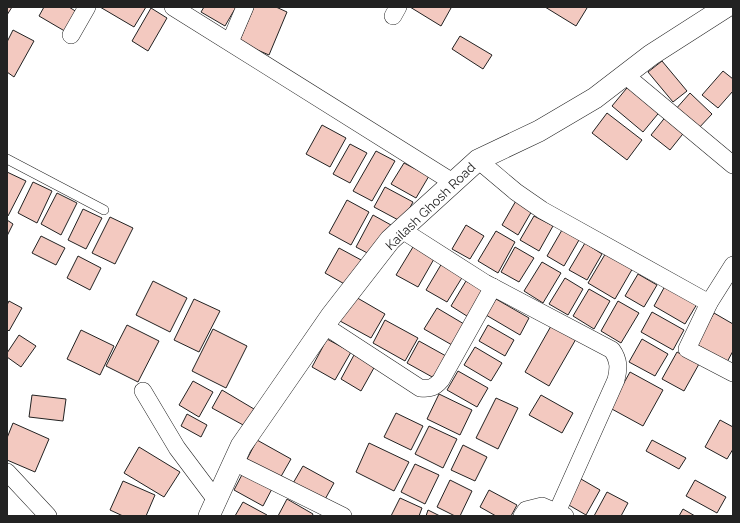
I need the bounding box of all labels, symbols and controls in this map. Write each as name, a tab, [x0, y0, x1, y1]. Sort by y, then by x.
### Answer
street label: Kailash Ghosh Road	[382, 160, 478, 253]

